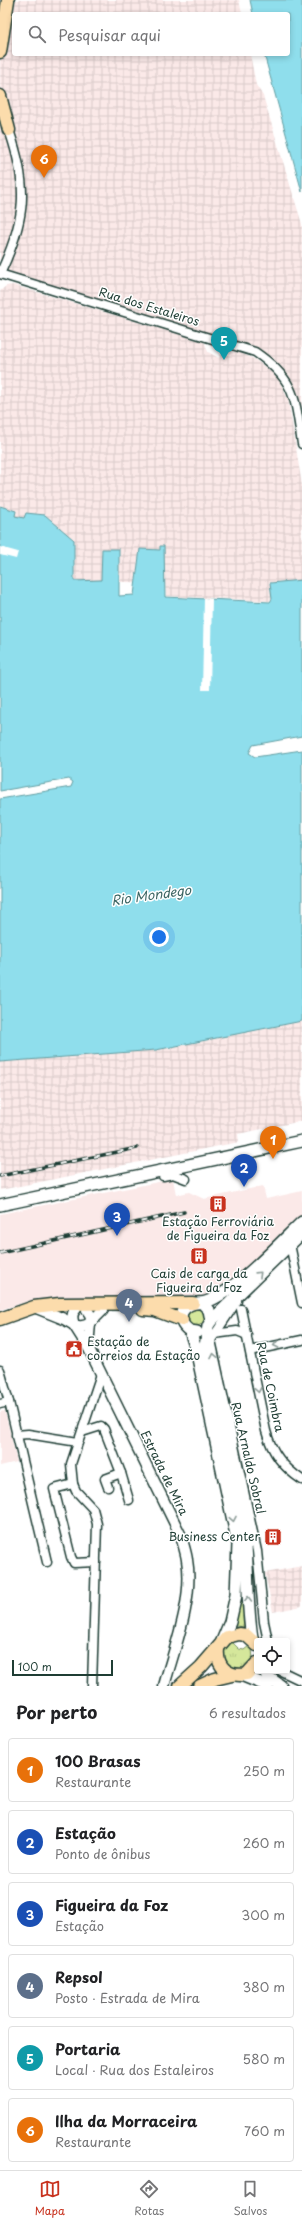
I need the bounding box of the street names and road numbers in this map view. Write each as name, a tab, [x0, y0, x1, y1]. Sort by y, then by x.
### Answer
street label: Rua dos Estaleiros	[97, 282, 202, 330]
street label: Rua de Coimbra	[253, 1340, 289, 1434]
street label: Rua Arnaldo Sobral	[227, 1400, 271, 1515]
street label: Estrada de Mira	[137, 1427, 194, 1519]

